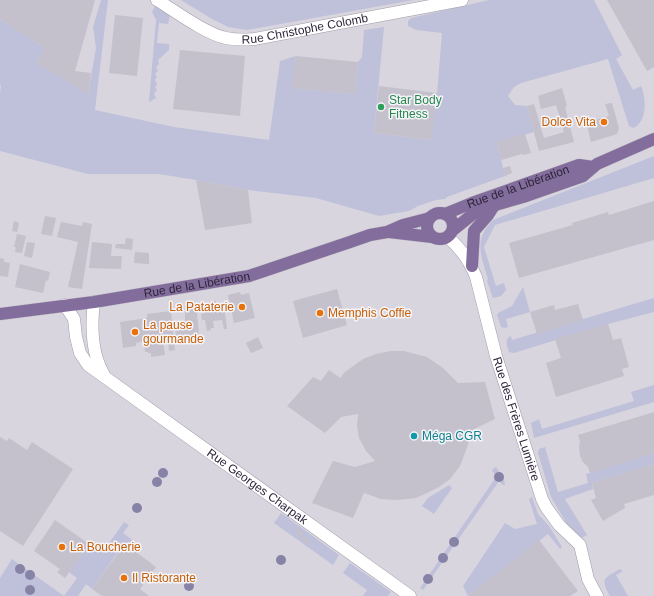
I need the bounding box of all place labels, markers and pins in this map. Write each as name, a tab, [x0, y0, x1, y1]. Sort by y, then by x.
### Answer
place label: Star Body Fitness	[389, 93, 442, 121]
marker: Star Body Fitness	[376, 102, 386, 112]
place label: Dolce Vita	[542, 115, 596, 129]
marker: Dolce Vita	[599, 117, 609, 127]
place label: La Pataterie	[169, 300, 234, 314]
marker: La Pataterie	[237, 302, 247, 312]
place label: Memphis Coffie	[328, 306, 411, 320]
marker: Memphis Coffie	[315, 308, 325, 318]
place label: La pause gourmande	[143, 318, 204, 346]
marker: La pause gourmande	[130, 327, 140, 337]
place label: Méga CGR	[422, 429, 482, 443]
marker: Méga CGR	[409, 431, 419, 441]
place label: La Boucherie	[70, 540, 141, 554]
marker: La Boucherie	[57, 542, 67, 552]
place label: Il Ristorante	[132, 571, 196, 585]
marker: Il Ristorante	[119, 573, 129, 583]

